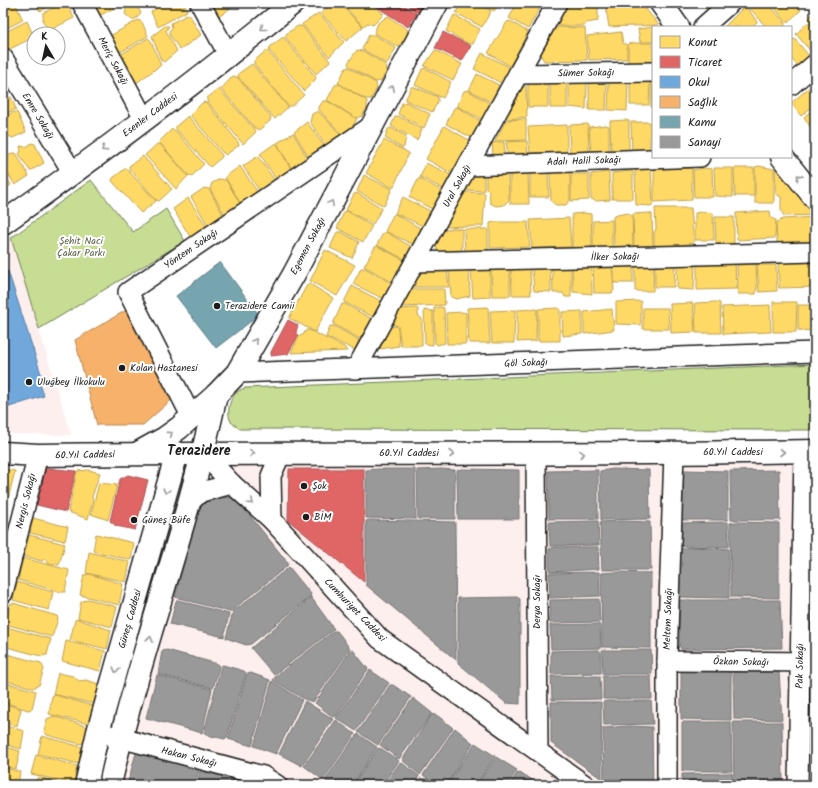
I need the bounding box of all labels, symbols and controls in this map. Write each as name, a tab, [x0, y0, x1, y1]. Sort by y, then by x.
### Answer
one-way arrow	[261, 23, 268, 30]
north arrow	[26, 26, 66, 66]
legend	[652, 26, 792, 158]
text: K	[40, 28, 50, 47]
text: Konut	[688, 33, 718, 52]
street label: Meriç Sokağı	[93, 34, 133, 89]
text: Ticaret	[688, 53, 723, 72]
street label: Sümer Sokağı	[558, 65, 615, 81]
text: Okul	[688, 73, 710, 92]
one-way arrow	[387, 84, 394, 92]
street label: Esenler Caddesi	[119, 88, 182, 141]
street label: Emre Sokağı	[18, 90, 58, 143]
text: Sağlık	[688, 93, 718, 112]
text: Kamu	[688, 113, 716, 132]
text: Sanayi	[688, 133, 722, 152]
one-way arrow	[102, 145, 109, 152]
street label: Adalı Halil Sokağı	[547, 152, 622, 170]
street label: Ural Sokağı	[439, 161, 476, 210]
one-way arrow	[796, 175, 803, 182]
one-way arrow	[326, 199, 334, 207]
street label: Egemen Sokağı	[286, 214, 330, 278]
street label: Yöntem Sokağı	[161, 225, 222, 273]
park label: Şehit Naci Çakar Parkı	[57, 233, 105, 261]
street label: İlker Sokağı	[591, 249, 640, 265]
place label: Terazidere Camii	[225, 298, 295, 314]
marker: Terazidere Camii	[212, 301, 222, 311]
one-way arrow	[251, 338, 258, 345]
street label: Göl Sokağı	[504, 354, 548, 372]
place label: Kolan Hastanesi	[130, 360, 198, 376]
marker: Kolan Hastanesi	[117, 363, 127, 373]
place label: Uluğbey İlkokulu	[37, 374, 105, 390]
marker: Uluğbey İlkokulu	[24, 377, 34, 387]
one-way arrow	[165, 432, 172, 439]
district label: Terazidere	[167, 440, 231, 462]
street label: 60.Yıl Caddesi	[703, 444, 763, 460]
street label: 60.Yıl Caddesi	[379, 445, 439, 461]
street label: 60.Yıl Caddesi	[55, 446, 116, 464]
one-way arrow	[779, 448, 785, 456]
one-way arrow	[249, 449, 255, 457]
one-way arrow	[579, 449, 585, 458]
one-way arrow	[449, 450, 455, 458]
street label: Nergis Sokağı	[11, 471, 41, 530]
place label: Şok	[312, 478, 327, 494]
marker: Şok	[299, 481, 309, 491]
one-way arrow	[162, 487, 171, 494]
one-way arrow	[246, 497, 254, 504]
place label: BİM	[314, 509, 331, 525]
place label: Güneş Büfe	[142, 512, 191, 528]
marker: BİM	[301, 512, 311, 522]
marker: Güneş Büfe	[129, 515, 139, 525]
street label: Cumhuriyet Caddesi	[320, 574, 390, 646]
street label: Derya Sokağı	[529, 575, 545, 629]
street label: Güneş Caddesi	[114, 587, 146, 650]
street label: Meltem Sokağı	[659, 587, 677, 650]
one-way arrow	[145, 636, 154, 643]
street label: Pak Sokağı	[792, 643, 808, 689]
street label: Özkan Sokağı	[713, 654, 769, 670]
one-way arrow	[112, 666, 121, 673]
street label: Hakan Sokağı	[160, 742, 219, 772]

